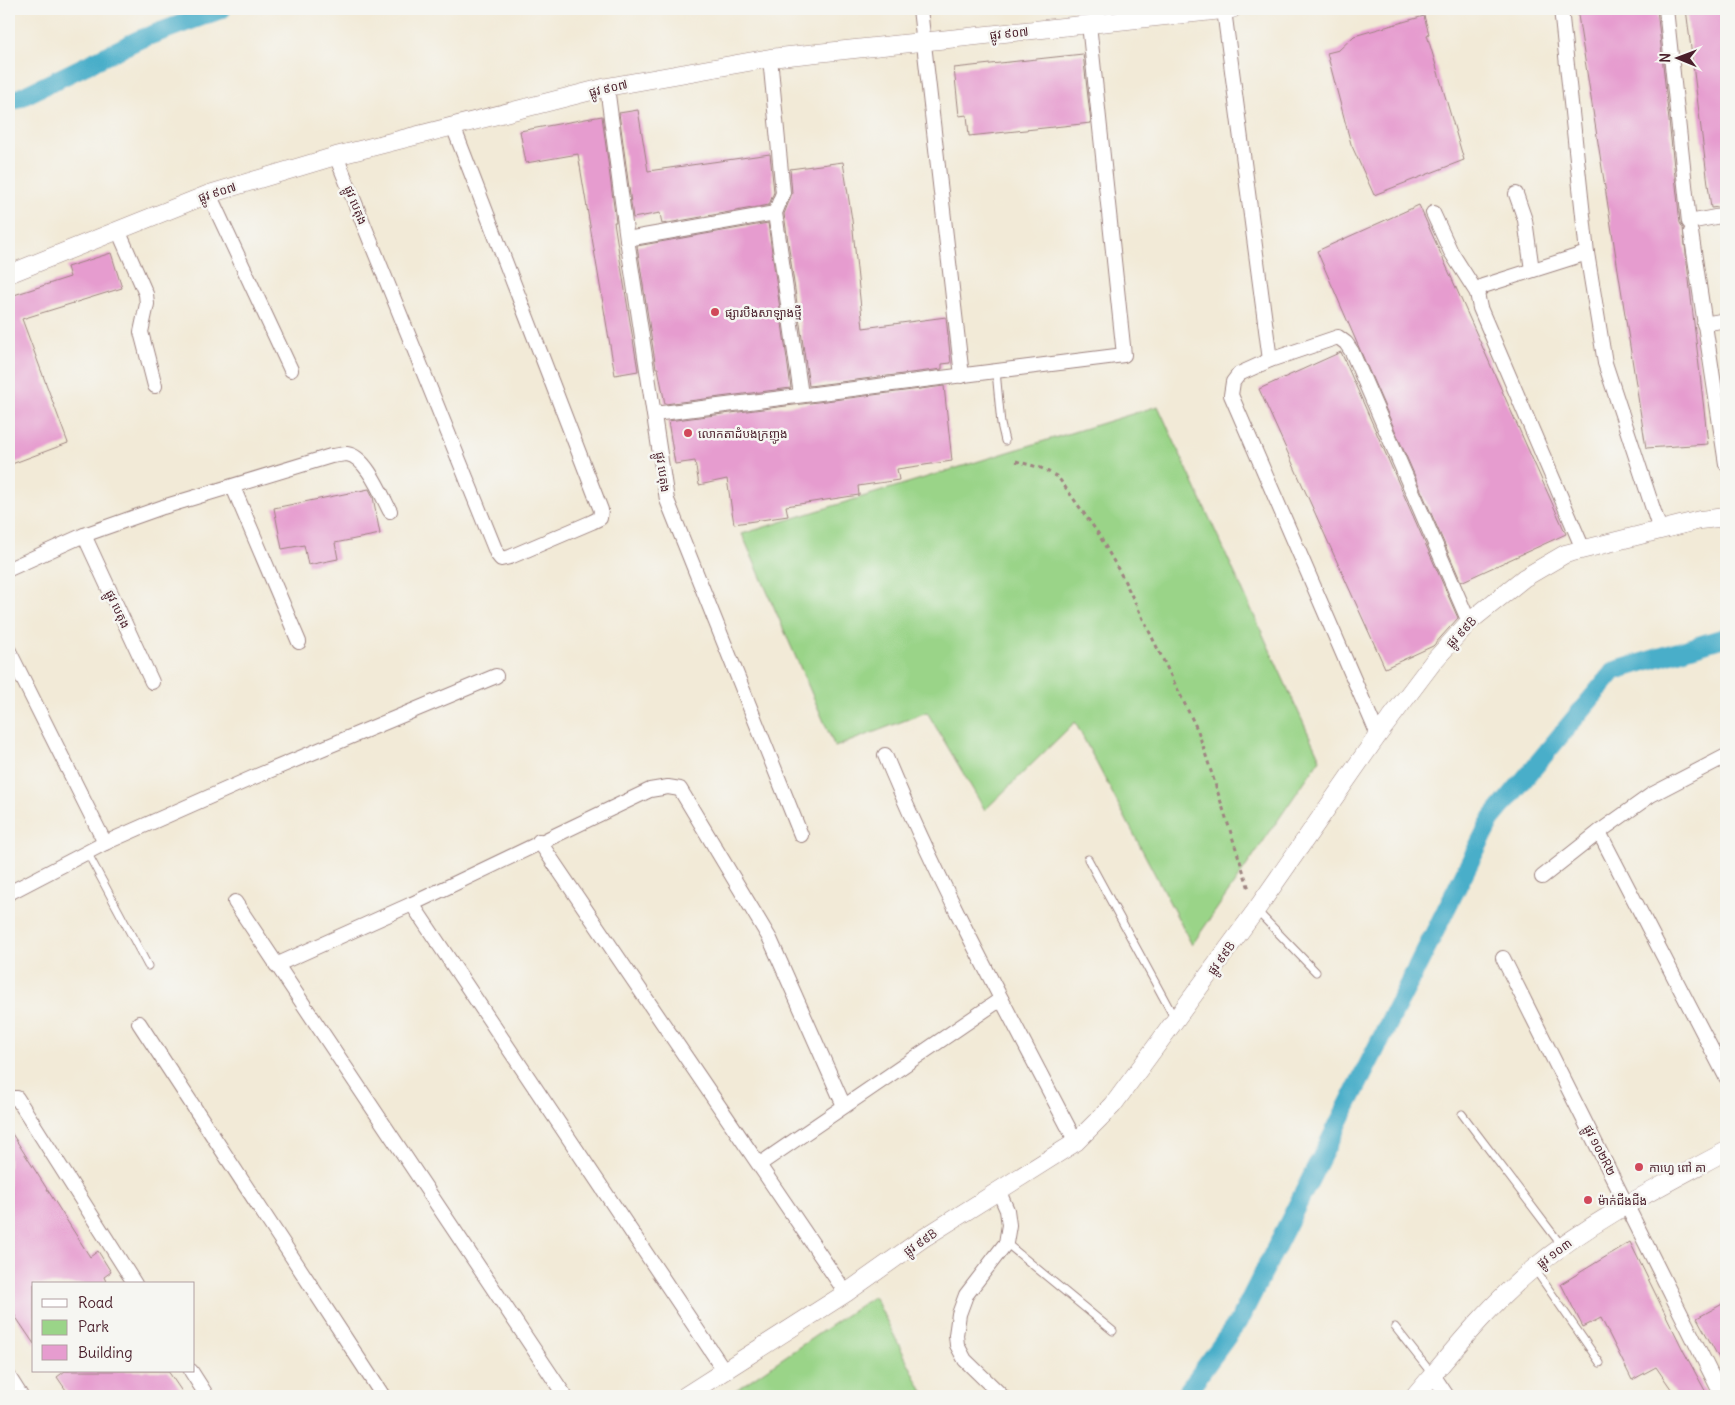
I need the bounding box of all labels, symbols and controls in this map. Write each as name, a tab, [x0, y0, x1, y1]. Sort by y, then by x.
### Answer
street label: ផ្លូវ ៩០៧	[989, 24, 1030, 46]
north arrow	[1652, 32, 1702, 82]
text: N	[1656, 53, 1674, 63]
street label: ផ្លូវ ៩០៧	[587, 76, 629, 103]
street label: ផ្លូវ ៩០៧	[196, 179, 239, 209]
street label: ផ្លូវ បេតុង	[338, 183, 371, 228]
place label: ផ្សារបឹងសាឡាងថ្មី	[725, 305, 802, 320]
marker: ផ្សារបឹងសាឡាងថ្មី	[709, 306, 721, 318]
place label: លោកតាដំបងក្រញូង	[698, 426, 788, 444]
marker: លោកតាដំបងក្រញូង	[682, 427, 694, 439]
street label: ផ្លូវ បេតុង	[649, 451, 673, 494]
street label: ផ្លូវ បេតុង	[99, 587, 133, 632]
street label: ផ្លូវ ៩៩B	[1443, 613, 1482, 653]
street label: ផ្លូវ ៩៩B	[1204, 938, 1241, 980]
street label: ផ្លូវ ១០២R២	[1578, 1122, 1619, 1180]
place label: កាហ្វេ ពៅ គា	[1649, 1160, 1706, 1175]
marker: កាហ្វេ ពៅ គា	[1633, 1161, 1645, 1173]
place label: ម៉ាក់ជីងជីង	[1598, 1193, 1647, 1208]
marker: ម៉ាក់ជីងជីង	[1582, 1194, 1594, 1206]
street label: ផ្លូវ ៩៩B	[900, 1225, 942, 1262]
street label: ផ្លូវ ១០៣	[1533, 1235, 1577, 1274]
legend	[32, 1282, 195, 1372]
text: Road	[78, 1293, 113, 1312]
text: Park	[78, 1317, 109, 1336]
text: Building	[78, 1343, 133, 1362]

